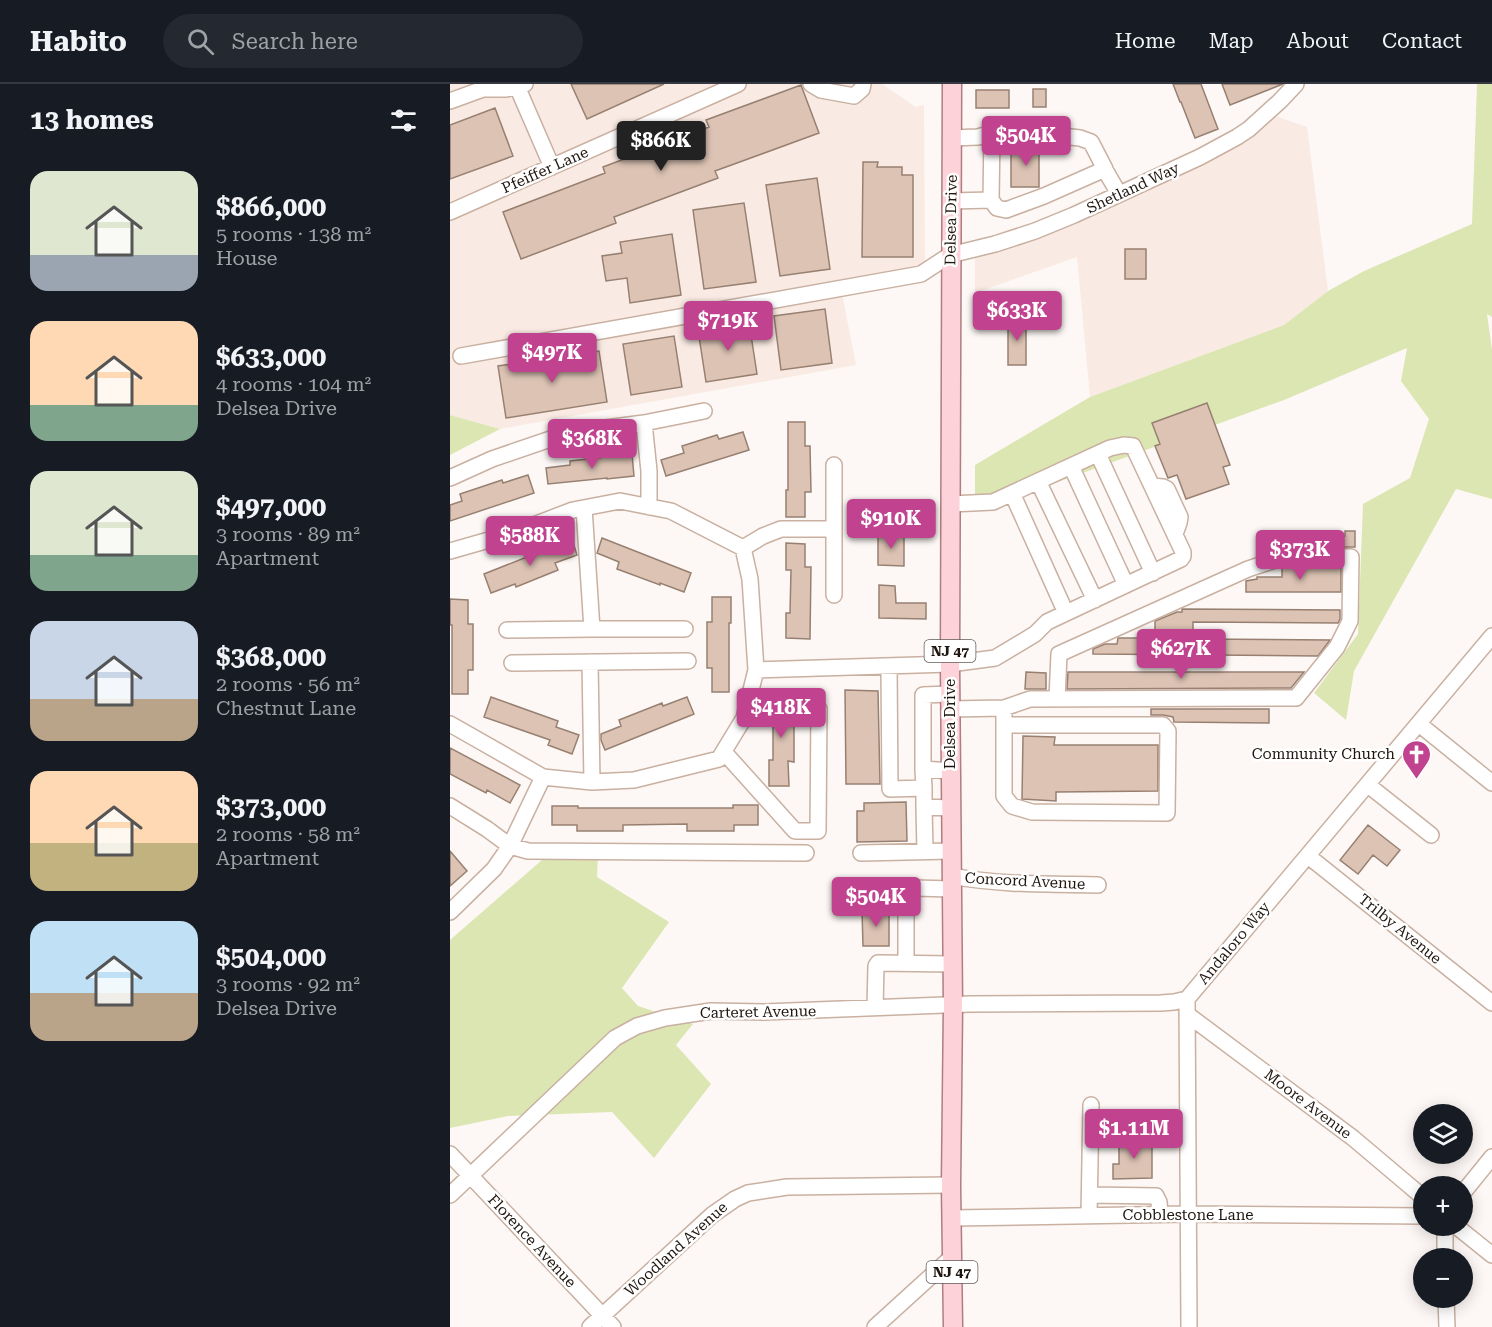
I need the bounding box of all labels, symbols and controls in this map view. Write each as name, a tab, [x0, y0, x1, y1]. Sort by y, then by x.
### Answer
search box	[163, 14, 583, 68]
text: Habito	[30, 25, 127, 58]
icon: search	[184, 25, 217, 58]
text: Search here	[232, 29, 358, 54]
text: Home	[1115, 29, 1176, 53]
text: Map	[1209, 29, 1254, 53]
text: About	[1287, 29, 1349, 53]
text: Contact	[1382, 29, 1462, 53]
icon: filters	[387, 104, 420, 137]
text: 13 homes	[30, 105, 154, 135]
pin: $504K	[984, 116, 1068, 167]
pin: $866K	[619, 121, 703, 172]
text: $504K	[996, 123, 1056, 147]
text: $866K	[631, 128, 691, 152]
street label: Pfeiffer Lane	[499, 143, 591, 197]
street label: Shetland Way	[1084, 159, 1182, 217]
street label: Delsea Drive	[941, 174, 961, 266]
text: $866,000	[216, 192, 326, 222]
icon: home	[78, 195, 150, 267]
text: 5 rooms · 138 m²	[216, 222, 371, 246]
text: House	[216, 246, 278, 270]
pin: $633K	[975, 291, 1059, 342]
text: $633K	[987, 298, 1047, 322]
pin: $719K	[686, 301, 770, 352]
text: $719K	[698, 308, 758, 332]
pin: $497K	[510, 333, 594, 384]
text: $497K	[522, 340, 582, 364]
text: $633,000	[216, 342, 326, 372]
icon: home	[78, 345, 150, 417]
text: 4 rooms · 104 m²	[216, 372, 371, 396]
text: Delsea Drive	[216, 396, 337, 420]
pin: $368K	[550, 419, 634, 470]
text: $368K	[562, 426, 622, 450]
text: $497,000	[216, 492, 326, 522]
icon: home	[78, 495, 150, 567]
pin: $910K	[849, 499, 933, 550]
text: $910K	[861, 506, 921, 530]
pin: $588K	[488, 516, 572, 567]
text: 3 rooms · 89 m²	[216, 522, 360, 546]
text: $588K	[500, 523, 560, 547]
pin: $373K	[1258, 530, 1342, 581]
text: $373K	[1270, 537, 1330, 561]
text: Apartment	[216, 546, 319, 570]
pin: $627K	[1139, 629, 1223, 680]
text: $627K	[1151, 636, 1211, 660]
road number: NJ 47	[924, 640, 976, 662]
text: $368,000	[216, 642, 326, 672]
icon: home	[78, 645, 150, 717]
text: 2 rooms · 56 m²	[216, 672, 360, 696]
street label: Delsea Drive	[941, 679, 959, 769]
pin: $418K	[739, 688, 823, 739]
text: $418K	[751, 695, 811, 719]
text: Chestnut Lane	[216, 696, 356, 720]
church icon: Community Church	[1400, 738, 1432, 780]
place label: Community Church	[1252, 745, 1395, 763]
text: $373,000	[216, 792, 326, 822]
icon: home	[78, 795, 150, 867]
text: 2 rooms · 58 m²	[216, 822, 360, 846]
text: Apartment	[216, 846, 319, 870]
street label: Concord Avenue	[964, 869, 1086, 893]
pin: $504K	[834, 877, 918, 928]
text: $504K	[846, 884, 906, 908]
street label: Trilby Avenue	[1355, 890, 1445, 968]
street label: Andaloro Way	[1194, 898, 1274, 988]
text: $504,000	[216, 942, 326, 972]
icon: home	[78, 945, 150, 1017]
text: 3 rooms · 92 m²	[216, 972, 360, 996]
text: Delsea Drive	[216, 996, 337, 1020]
street label: Carteret Avenue	[700, 1002, 816, 1022]
street label: Moore Avenue	[1261, 1065, 1355, 1143]
map controls	[1413, 1104, 1473, 1308]
button: layers	[1413, 1104, 1473, 1164]
pin: $1.11M	[1085, 1109, 1183, 1160]
text: $1.11M	[1099, 1116, 1169, 1140]
button: +	[1413, 1176, 1473, 1236]
street label: Florence Avenue	[484, 1191, 580, 1291]
street label: Woodland Avenue	[621, 1198, 731, 1300]
street label: Cobblestone Lane	[1122, 1206, 1254, 1224]
button: −	[1413, 1248, 1473, 1308]
road number: NJ 47	[926, 1261, 978, 1283]

